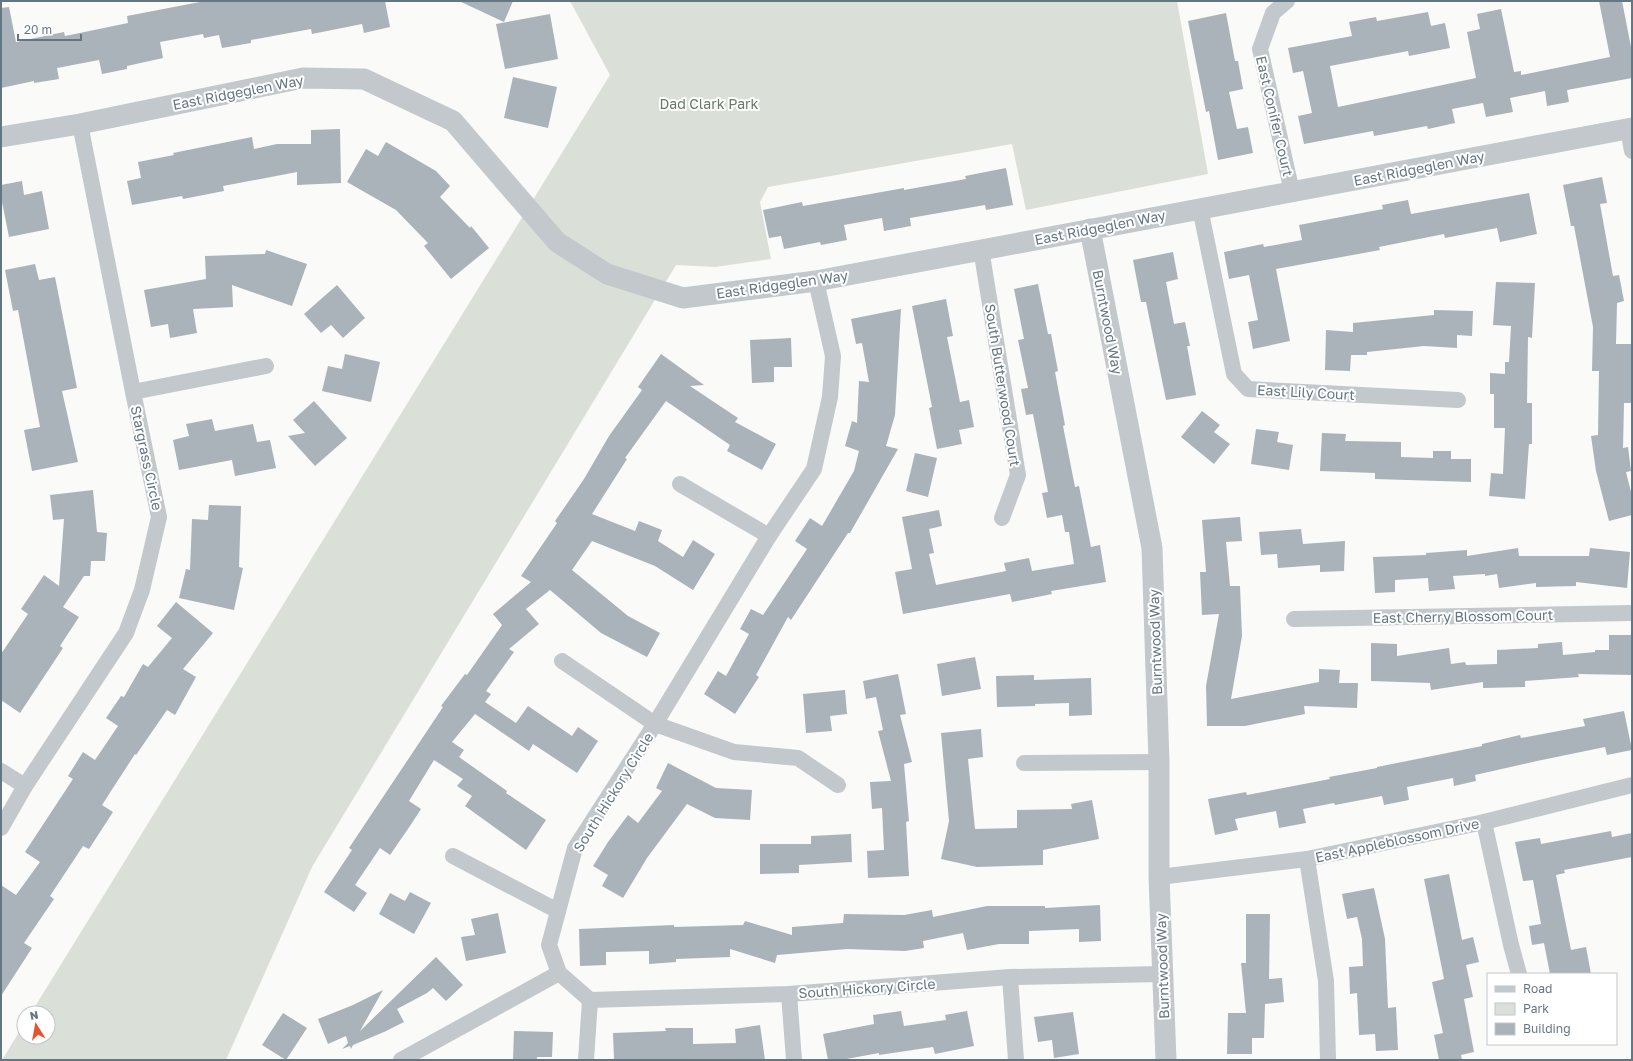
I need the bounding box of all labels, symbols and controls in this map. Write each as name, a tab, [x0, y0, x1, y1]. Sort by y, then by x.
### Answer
scale bar	[18, 16, 81, 42]
text: 20 m	[24, 22, 52, 37]
street label: East Conifer Court	[1253, 54, 1297, 178]
street label: East Ridgeglen Way	[171, 71, 305, 113]
park label: Dad Clark Park	[660, 95, 759, 112]
street label: East Ridgeglen Way	[1352, 147, 1486, 189]
street label: East Ridgeglen Way	[1033, 206, 1167, 248]
street label: East Ridgeglen Way	[715, 266, 849, 302]
street label: Burntwood Way	[1090, 268, 1126, 376]
street label: South Butterwood Court	[982, 303, 1024, 467]
street label: East Lily Court	[1257, 381, 1355, 403]
street label: Stargrass Circle	[128, 404, 166, 512]
street label: Burntwood Way	[1145, 589, 1165, 695]
street label: East Cherry Blossom Court	[1372, 606, 1554, 626]
street label: South Hickory Circle	[569, 729, 657, 855]
street label: East Appleblossom Drive	[1314, 814, 1480, 866]
street label: Burntwood Way	[1152, 913, 1172, 1019]
legend	[1487, 973, 1617, 1045]
street label: South Hickory Circle	[798, 975, 936, 1001]
text: Road	[1523, 981, 1552, 996]
text: Park	[1523, 1001, 1549, 1016]
north arrow	[16, 1005, 56, 1045]
text: N	[29, 1008, 39, 1022]
text: Building	[1523, 1021, 1571, 1036]

